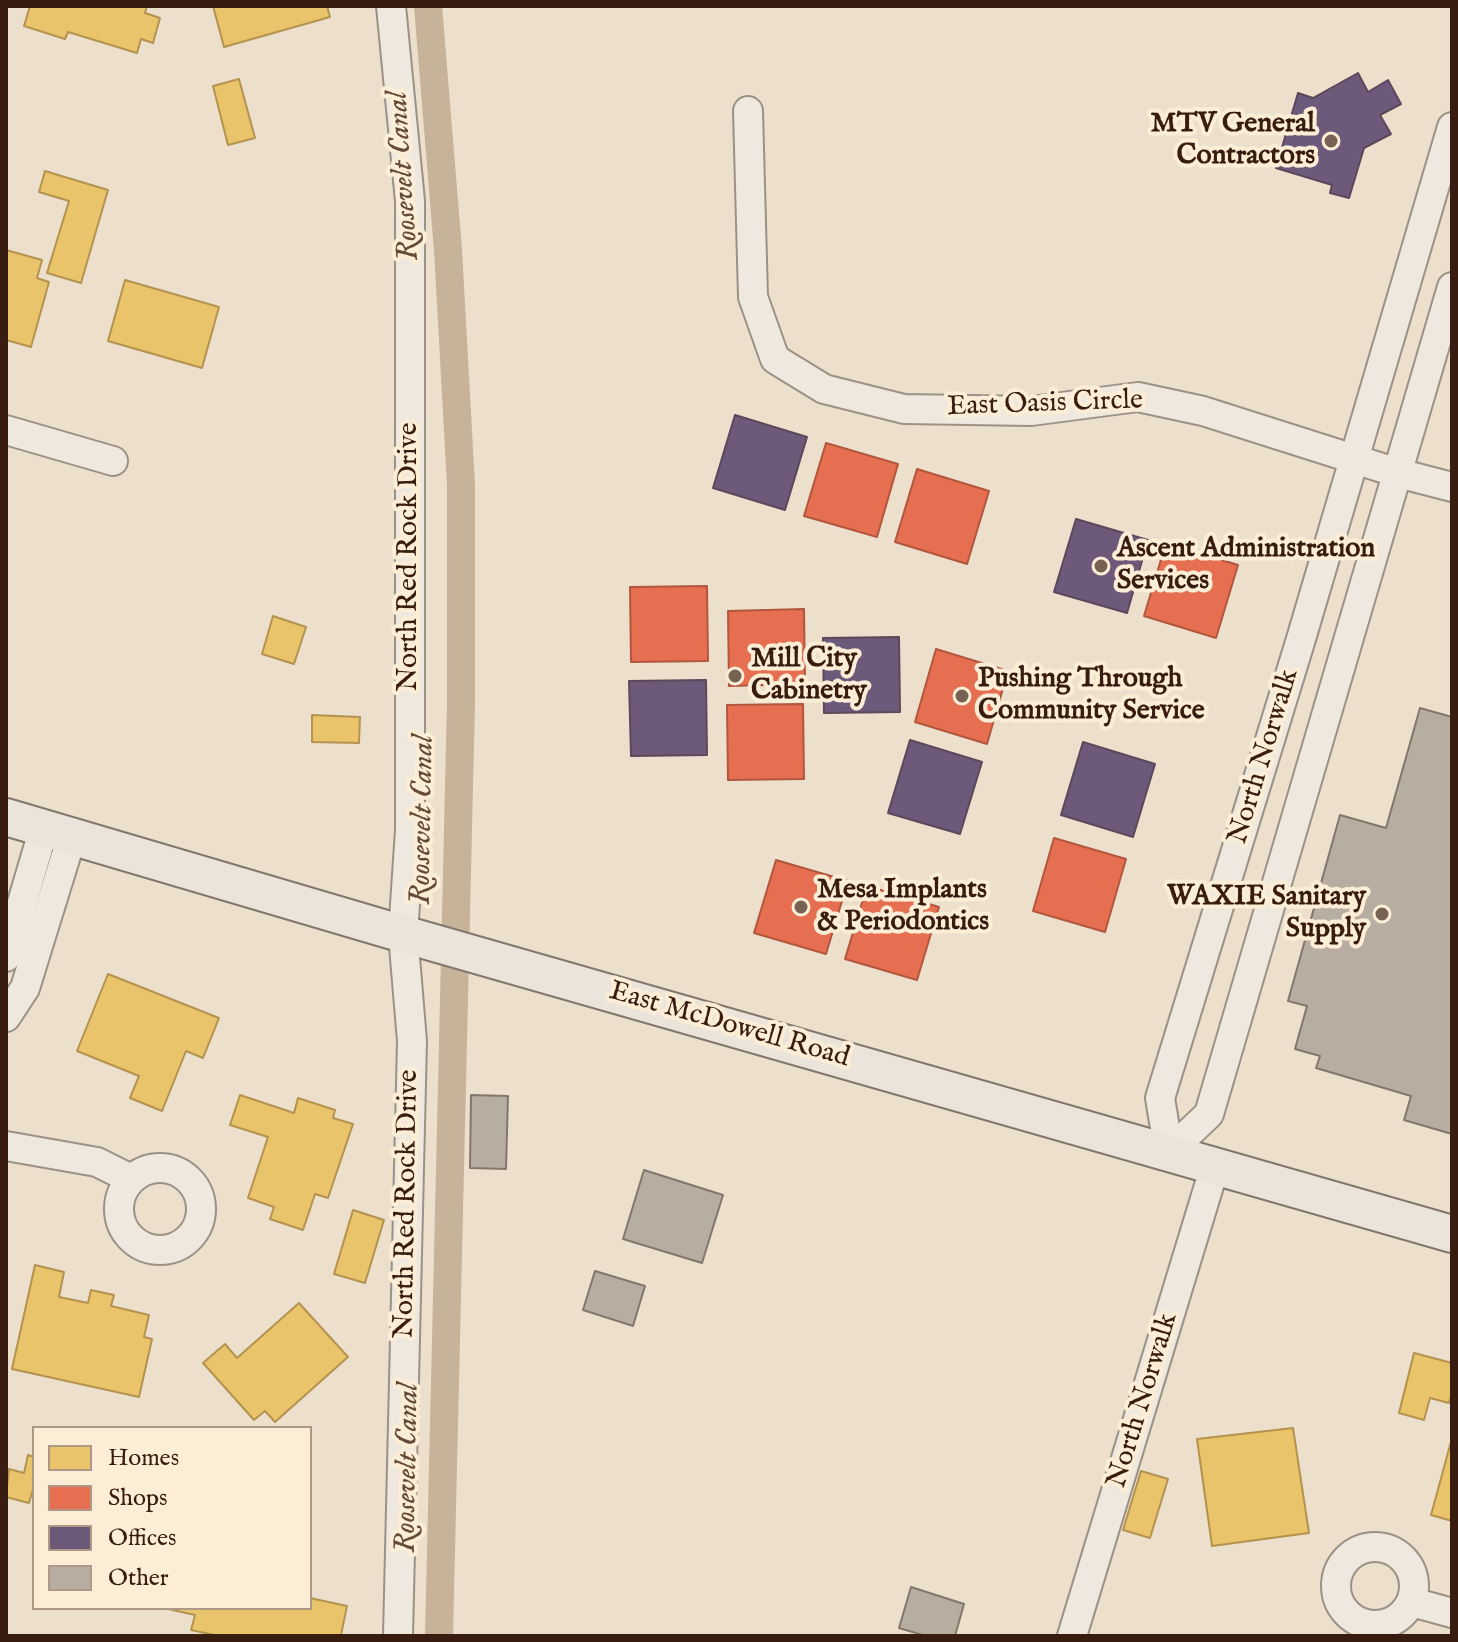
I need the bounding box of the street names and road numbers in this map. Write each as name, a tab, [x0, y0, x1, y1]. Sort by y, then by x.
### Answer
street label: East Oasis Circle	[947, 385, 1143, 425]
street label: North Red Rock Drive	[393, 423, 427, 691]
street label: North Norwalk	[1222, 665, 1308, 849]
street label: East McDowell Road	[605, 976, 853, 1076]
street label: North Red Rock Drive	[389, 1069, 427, 1339]
street label: North Norwalk	[1101, 1309, 1187, 1493]

